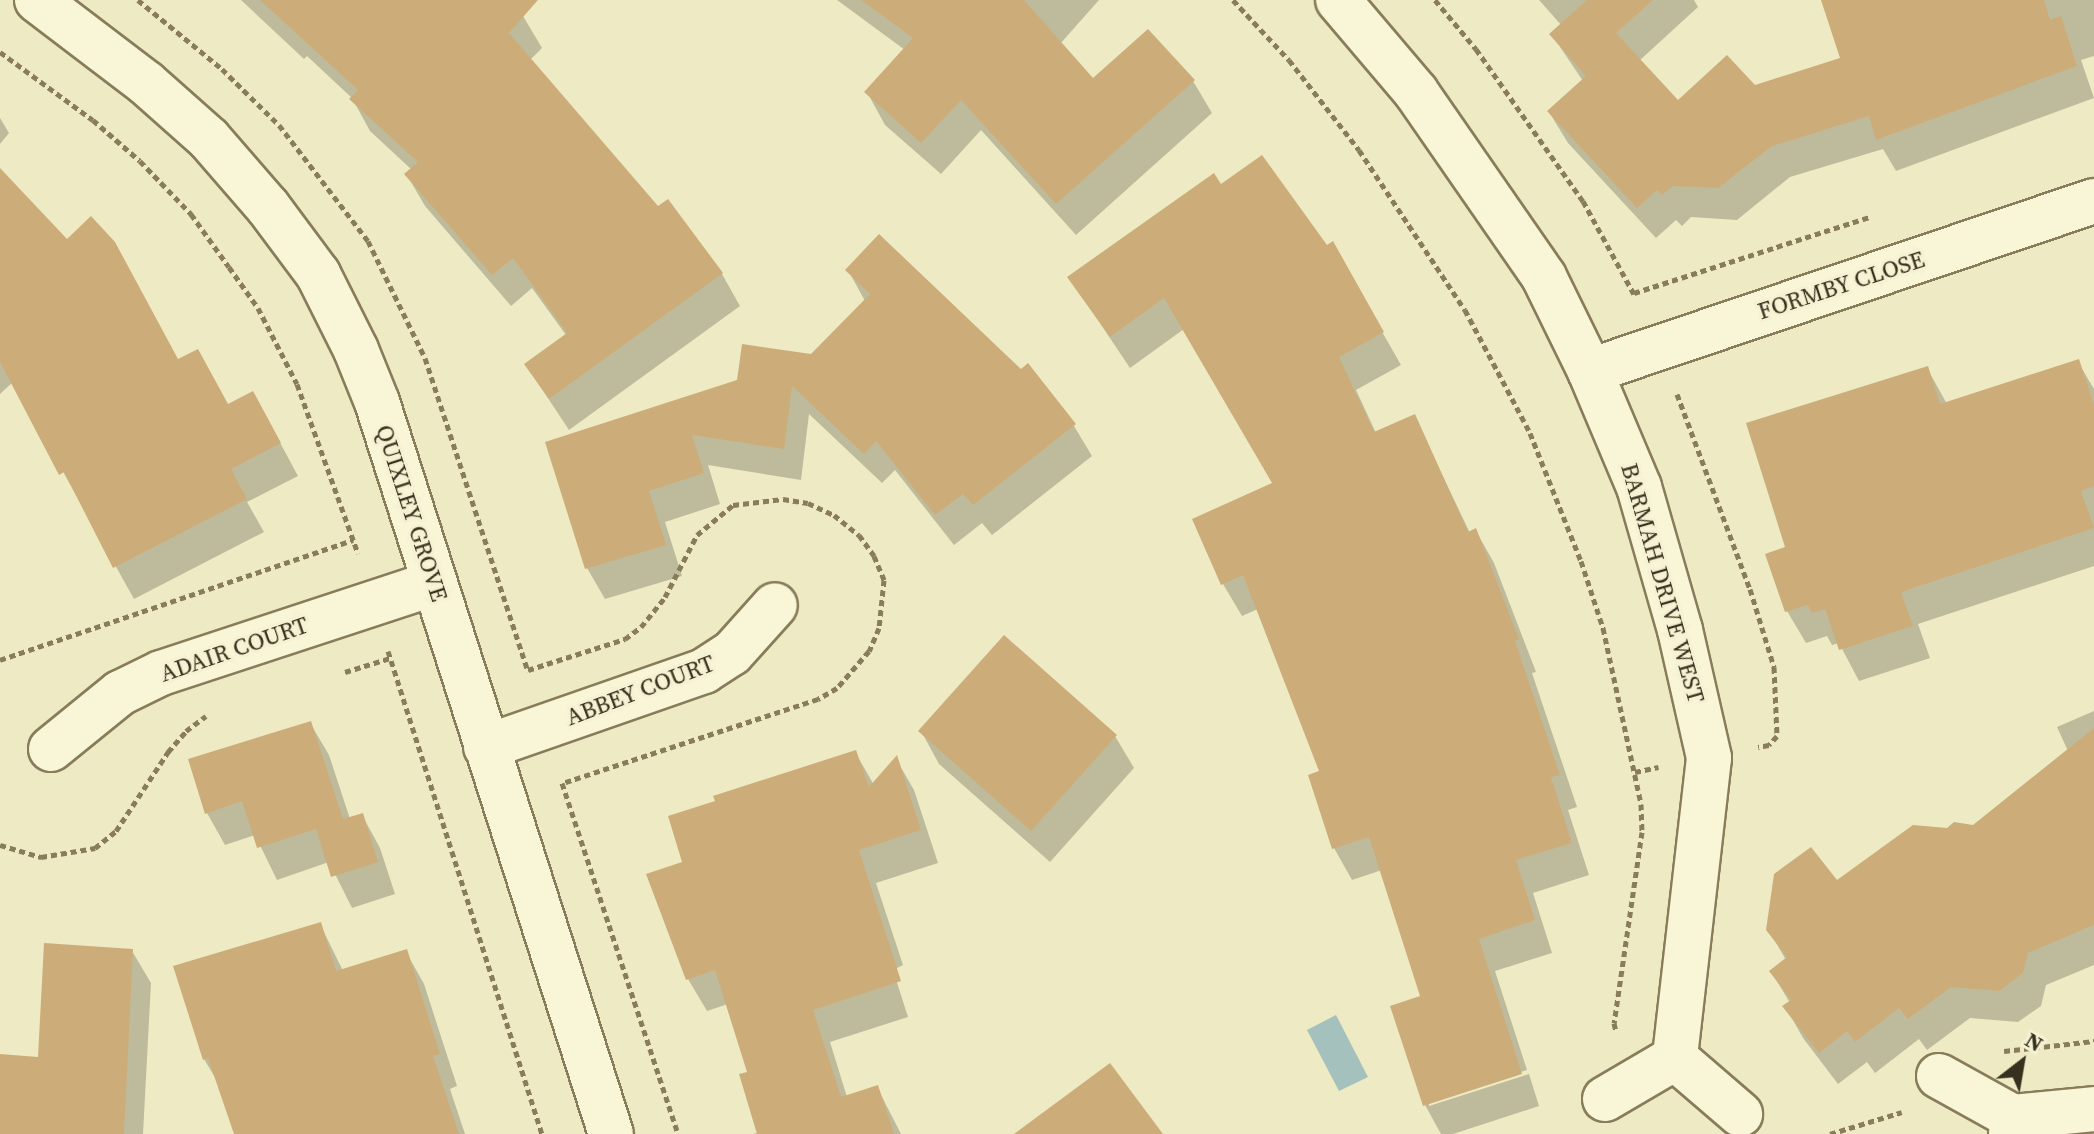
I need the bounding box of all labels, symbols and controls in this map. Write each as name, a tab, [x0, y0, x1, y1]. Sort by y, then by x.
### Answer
street label: FORMBY CLOSE	[1754, 244, 1928, 326]
street label: QUIXLEY GROVE	[370, 421, 454, 605]
street label: BARMAH DRIVE WEST	[1615, 459, 1711, 707]
street label: ADAIR COURT	[156, 610, 312, 688]
street label: ABBEY COURT	[561, 648, 719, 732]
north arrow	[1982, 1022, 2062, 1102]
text: N	[2020, 1024, 2049, 1058]

